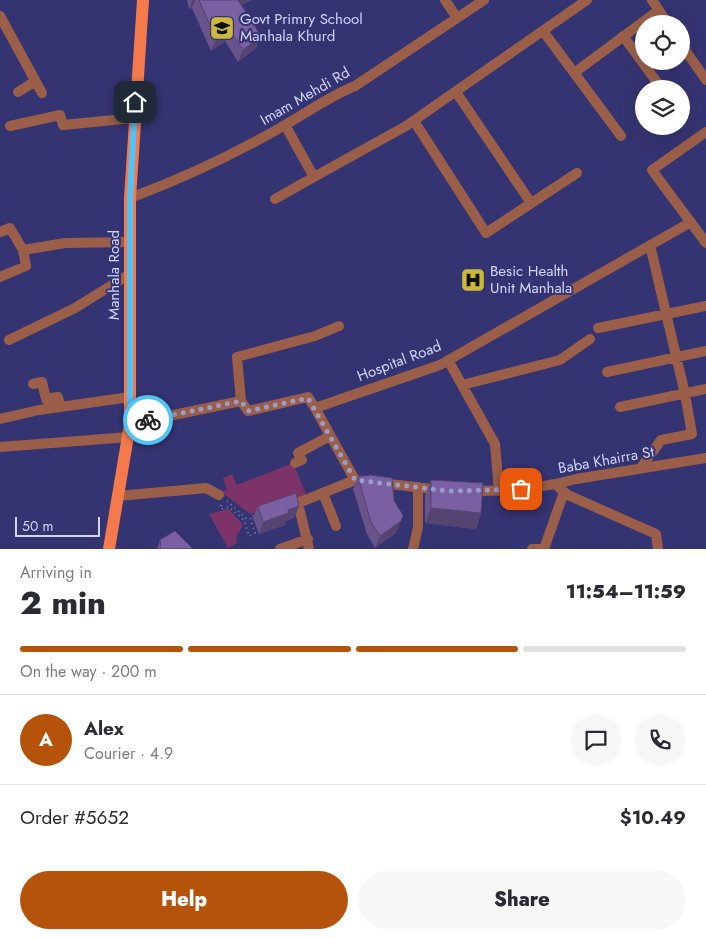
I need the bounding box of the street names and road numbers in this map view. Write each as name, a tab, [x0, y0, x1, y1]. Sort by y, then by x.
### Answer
street label: Imam Mehdi Rd	[256, 61, 354, 131]
street label: Manhala Road	[103, 230, 125, 320]
street label: Hospital Road	[354, 335, 444, 387]
street label: Baba Khairra St	[556, 441, 656, 479]

